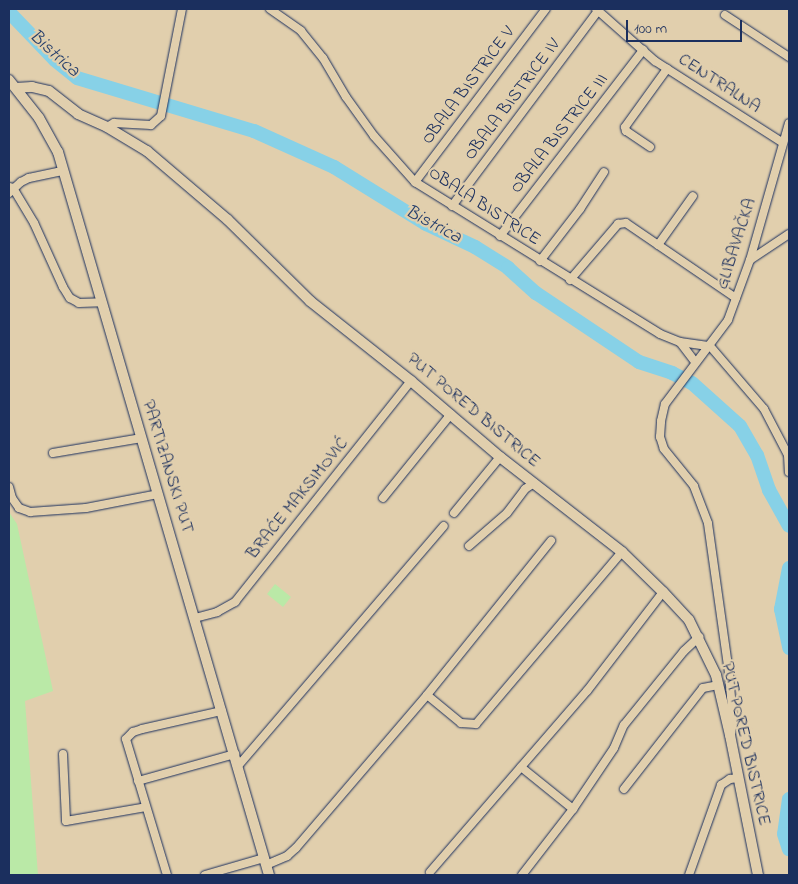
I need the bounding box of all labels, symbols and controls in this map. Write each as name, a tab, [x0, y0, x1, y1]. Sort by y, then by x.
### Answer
scale bar	[628, 10, 744, 42]
text: 100 m	[634, 18, 667, 40]
street label: OBALA BISTRICE V	[418, 23, 520, 149]
water label: Bistrica	[24, 25, 84, 83]
street label: OBALA BISTRICE IV	[460, 35, 566, 165]
street label: CENTRALNA	[674, 49, 764, 119]
street label: OBALA BISTRICE III	[506, 70, 614, 198]
street label: OBALA BISTRICE	[424, 163, 544, 251]
street label: GLIBAVAČKA	[712, 196, 762, 292]
water label: Bistrica	[401, 201, 465, 249]
street label: PUT PORED BISTRICE	[402, 349, 544, 473]
street label: PARTIZANSKI PUT	[136, 398, 198, 536]
street label: BRAĆE MAKSIMOVIĆ	[242, 434, 354, 564]
street label: PUT PORED BISTRICE	[716, 660, 774, 828]

